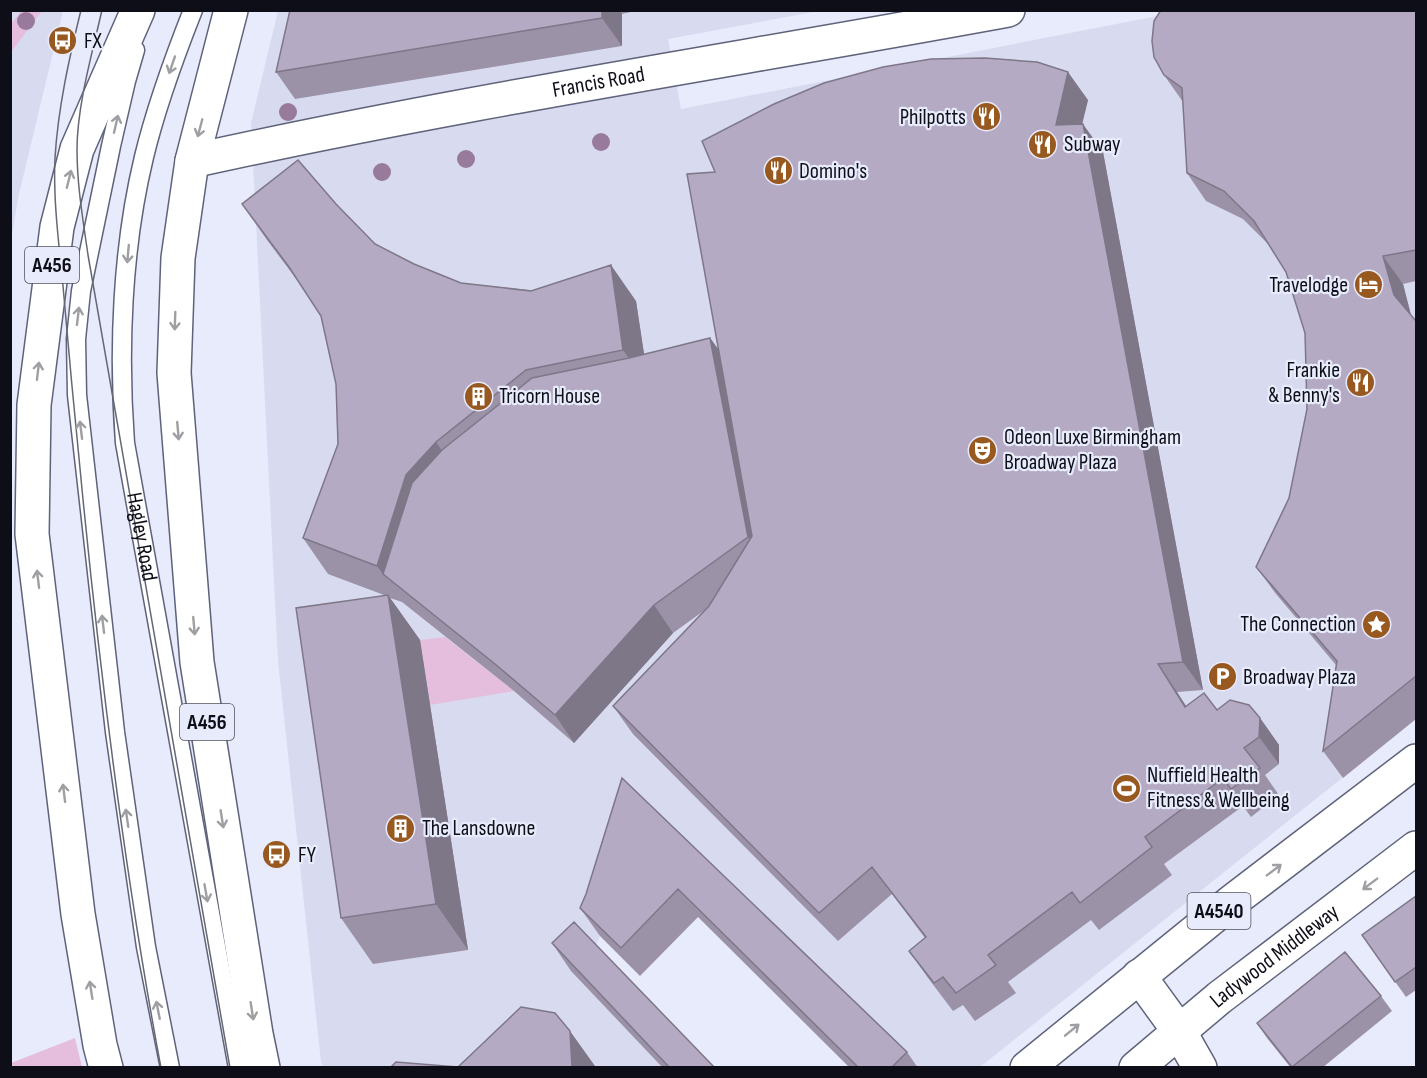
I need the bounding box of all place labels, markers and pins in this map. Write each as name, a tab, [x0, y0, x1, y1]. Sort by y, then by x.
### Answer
bus stop icon: FX	[47, 25, 79, 57]
place label: FX	[84, 28, 103, 55]
restaurant icon: Philpotts	[971, 101, 1003, 133]
place label: Philpotts	[900, 104, 966, 131]
restaurant icon: Subway	[1027, 128, 1059, 160]
place label: Subway	[1064, 131, 1121, 158]
restaurant icon: Domino's	[762, 155, 794, 187]
place label: Domino's	[799, 158, 867, 185]
hotel icon: Travelodge	[1353, 269, 1385, 301]
place label: Travelodge	[1269, 272, 1348, 299]
place label: Frankie & Benny's	[1268, 357, 1340, 409]
restaurant icon: Frankie & Benny's	[1345, 367, 1377, 399]
building icon: Tricorn House	[462, 380, 494, 412]
place label: Tricorn House	[499, 383, 600, 410]
place label: Odeon Luxe Birmingham Broadway Plaza	[1004, 424, 1181, 476]
theatre icon: Odeon Luxe Birmingham Broadway Plaza	[967, 434, 999, 466]
place icon: The Connection	[1361, 608, 1393, 640]
place label: The Connection	[1240, 611, 1356, 638]
parking icon: Broadway Plaza	[1206, 661, 1238, 693]
place label: Broadway Plaza	[1243, 664, 1356, 691]
place label: Nuffield Health Fitness & Wellbeing	[1147, 762, 1290, 814]
sports icon: Nuffield Health Fitness & Wellbeing	[1110, 772, 1142, 804]
building icon: The Lansdowne	[385, 812, 417, 844]
place label: The Lansdowne	[422, 815, 535, 842]
bus stop icon: FY	[261, 839, 293, 871]
place label: FY	[298, 842, 316, 869]

